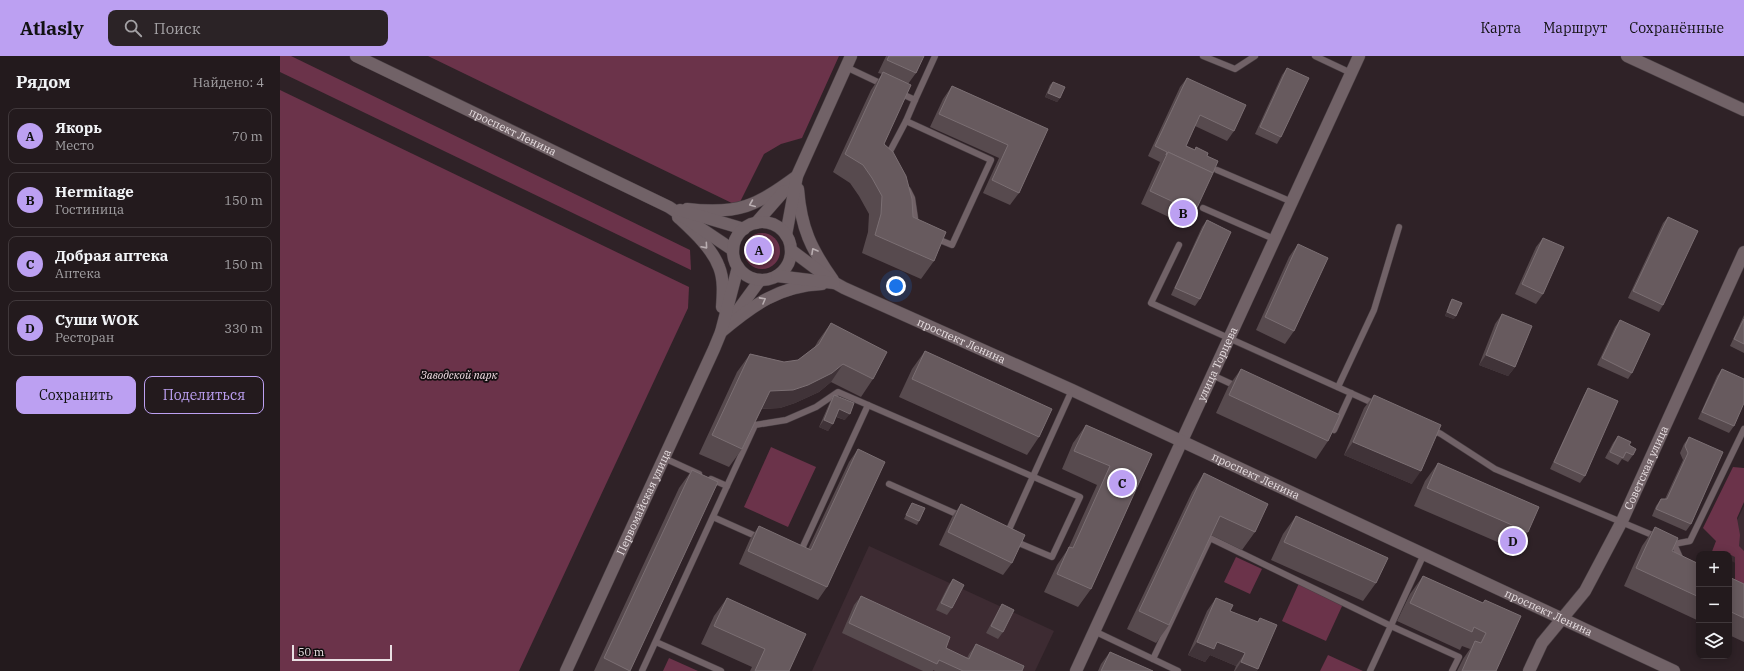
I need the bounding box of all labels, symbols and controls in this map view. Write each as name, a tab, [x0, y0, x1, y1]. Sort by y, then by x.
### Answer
search box	[108, 10, 388, 46]
text: Atlasly	[20, 16, 84, 40]
icon: search	[122, 17, 144, 39]
text: Поиск	[154, 19, 200, 38]
text: Карта	[1480, 19, 1521, 37]
text: Маршрут	[1543, 19, 1607, 37]
text: Сохранённые	[1629, 19, 1724, 37]
text: Рядом	[16, 71, 71, 93]
text: Найдено: 4	[193, 74, 264, 91]
street label: проспект Ленина	[467, 105, 559, 159]
text: Якорь	[55, 118, 102, 137]
text: A	[25, 128, 35, 145]
text: 70 m	[232, 128, 263, 145]
text: Место	[55, 137, 94, 154]
text: Hermitage	[55, 182, 134, 201]
text: B	[25, 192, 35, 209]
text: 150 m	[224, 192, 263, 209]
pin: B	[1170, 198, 1196, 228]
one-way arrow	[749, 200, 756, 208]
text: Гостиница	[55, 201, 124, 218]
pin: A	[746, 235, 772, 265]
one-way arrow	[701, 241, 708, 249]
text: Добрая аптека	[55, 246, 168, 265]
one-way arrow	[811, 248, 818, 255]
text: C	[26, 256, 34, 273]
text: 150 m	[224, 256, 263, 273]
text: Аптека	[55, 265, 101, 282]
your location	[886, 276, 906, 296]
one-way arrow	[759, 298, 766, 305]
text: Суши WOK	[55, 310, 139, 329]
street label: проспект Ленина	[915, 315, 1008, 366]
text: D	[25, 320, 35, 337]
text: 330 m	[224, 320, 263, 337]
street label: улица Торцева	[1194, 325, 1240, 403]
text: Ресторан	[55, 329, 114, 346]
park label: Заводской парк	[420, 368, 499, 382]
button: Сохранить	[16, 376, 136, 414]
button: Поделиться	[144, 376, 264, 414]
street label: Советская улица	[1621, 424, 1671, 512]
street label: Первомайская улица	[613, 447, 674, 557]
street label: проспект Ленина	[1210, 449, 1302, 502]
pin: C	[1109, 468, 1135, 498]
pin: D	[1500, 526, 1526, 556]
map controls	[1696, 551, 1732, 659]
button: +	[1696, 551, 1732, 587]
street label: проспект Ленина	[1502, 586, 1595, 639]
button: −	[1696, 587, 1732, 623]
button: layers	[1696, 623, 1732, 659]
scale bar	[292, 643, 392, 662]
text: 50 m	[298, 645, 324, 659]

